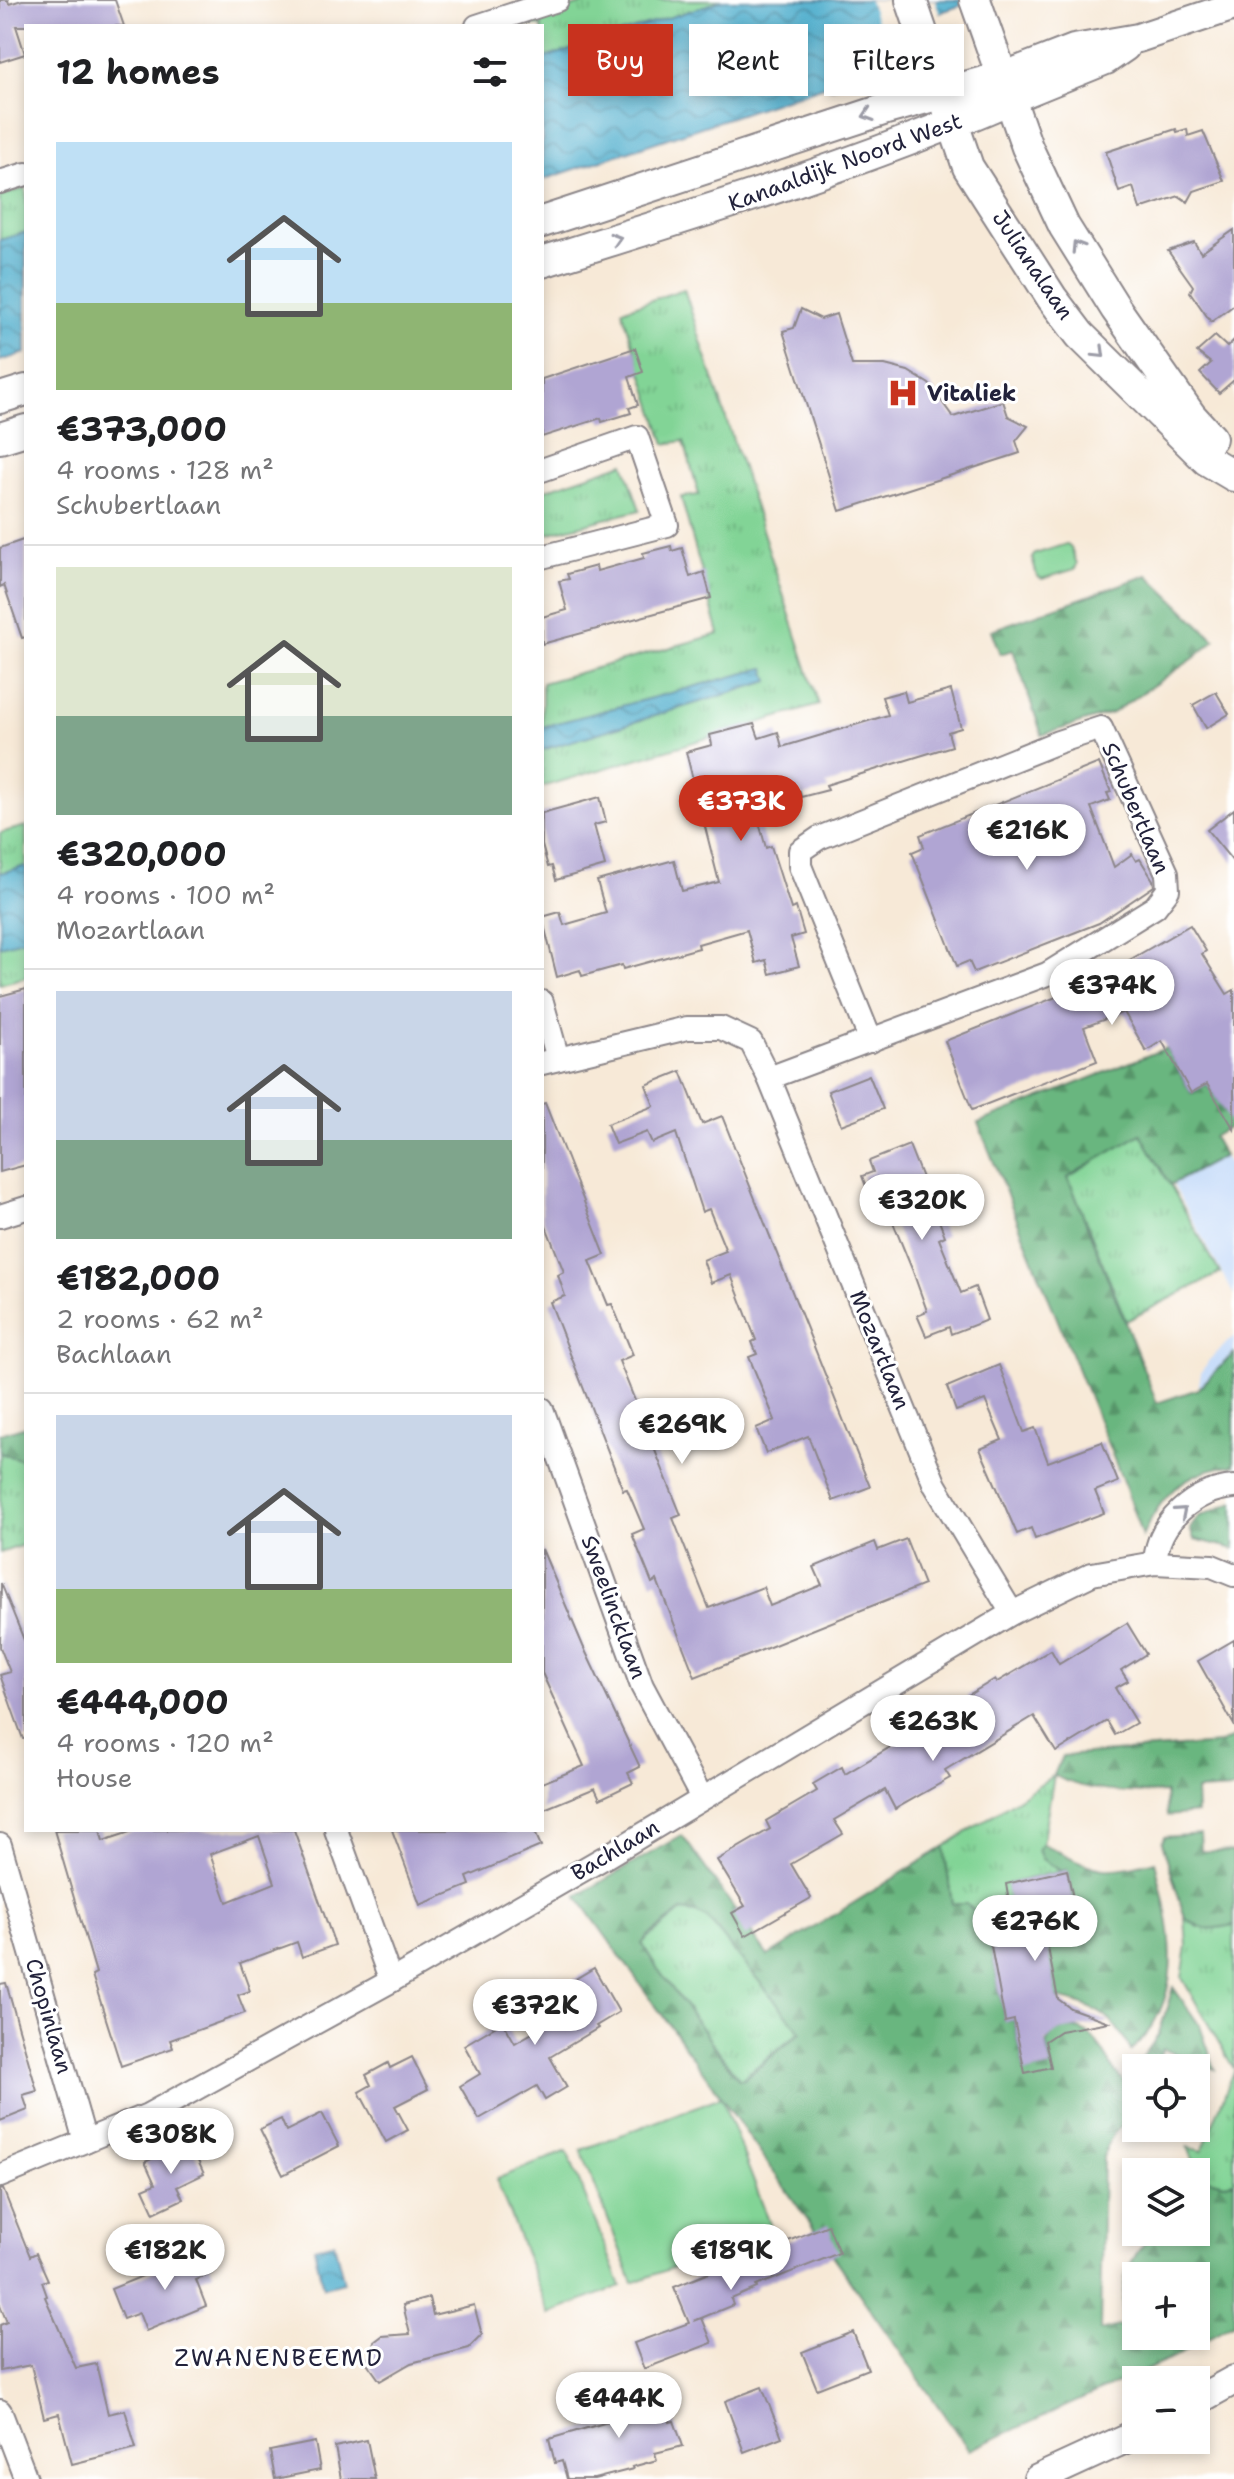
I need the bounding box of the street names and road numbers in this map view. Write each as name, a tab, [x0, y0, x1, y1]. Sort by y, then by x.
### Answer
street label: Kanaaldijk Noord West	[724, 106, 966, 218]
street label: Julianalaan	[986, 205, 1080, 325]
street label: Schubertlaan	[1095, 738, 1177, 878]
street label: Mozartlaan	[843, 1286, 917, 1414]
street label: Sweelincklaan	[575, 1531, 653, 1683]
street label: Bachlaan	[566, 1812, 664, 1888]
street label: Chopinlaan	[19, 1955, 79, 2077]

